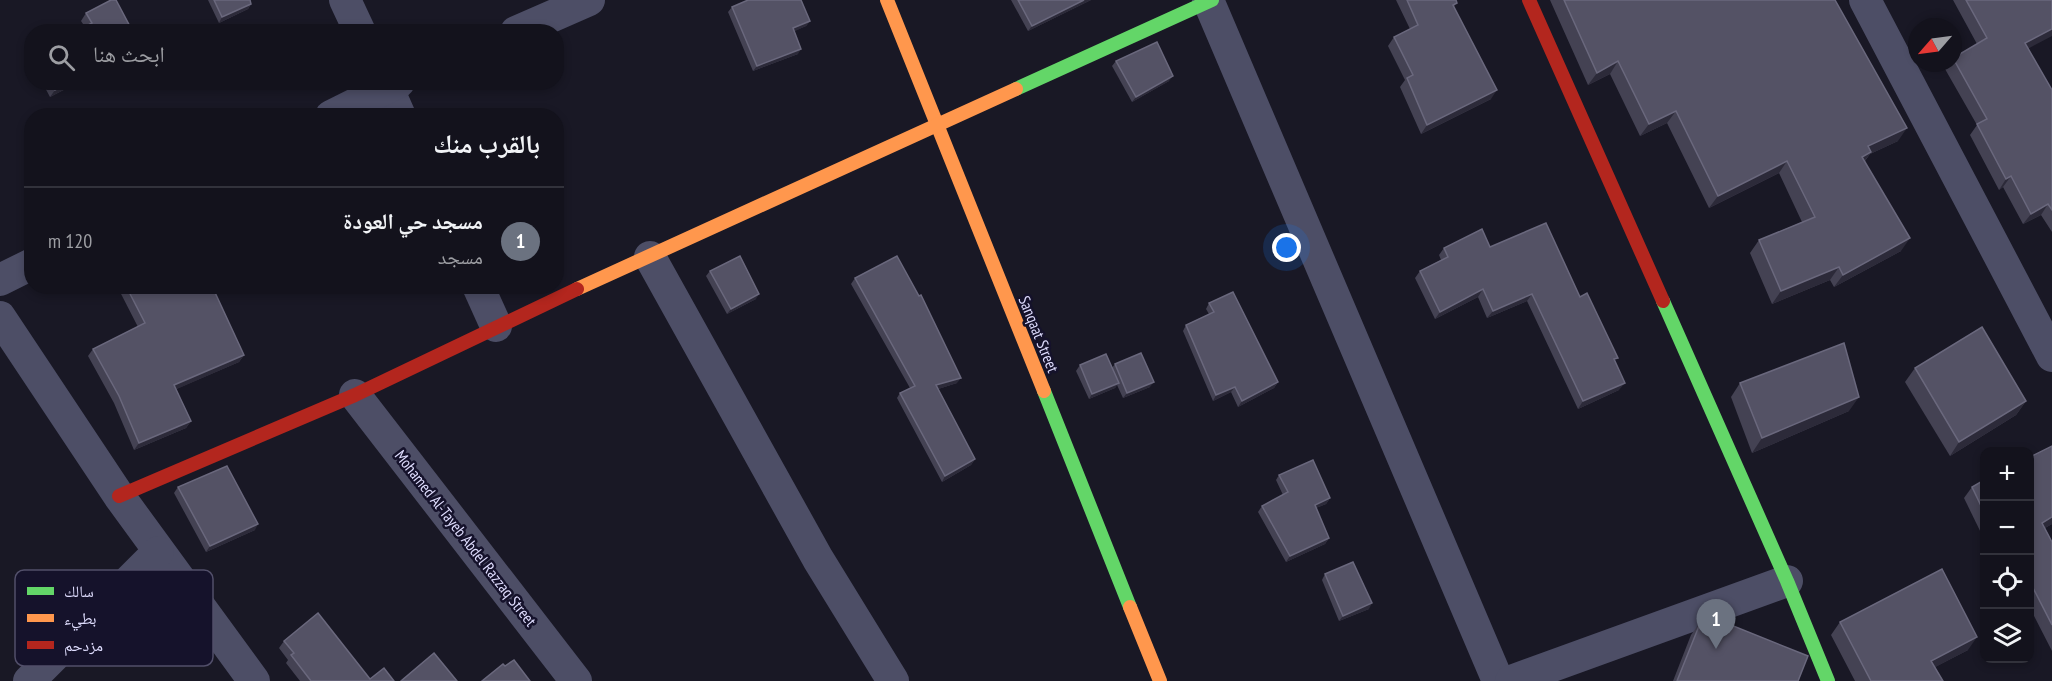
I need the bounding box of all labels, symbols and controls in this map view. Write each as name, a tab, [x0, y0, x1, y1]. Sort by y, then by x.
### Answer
north arrow	[1908, 18, 1962, 72]
search box	[24, 24, 564, 90]
text: ابحث هنا	[93, 40, 165, 68]
icon: search	[45, 41, 78, 74]
text: بالقرب منك	[433, 127, 540, 160]
text: مسجد حي العودة	[343, 207, 483, 235]
text: 120 m	[48, 228, 92, 254]
text: 1	[516, 228, 525, 254]
your location	[1272, 233, 1301, 262]
text: مسجد	[438, 244, 483, 270]
street label: Sanqaat Street	[1015, 293, 1064, 376]
street label: Mohamed Al-Tayeb Abdel Razzaq Street	[391, 446, 541, 631]
map controls	[1980, 447, 2034, 663]
button: +	[1980, 447, 2034, 501]
button: −	[1980, 501, 2034, 555]
button: locate	[1980, 555, 2034, 609]
legend	[15, 570, 213, 666]
text: سالك	[64, 581, 94, 601]
pin: 1	[1696, 600, 1736, 649]
text: بطيء	[64, 608, 96, 631]
button: layers	[1980, 609, 2034, 663]
text: مزدحم	[64, 635, 103, 656]

